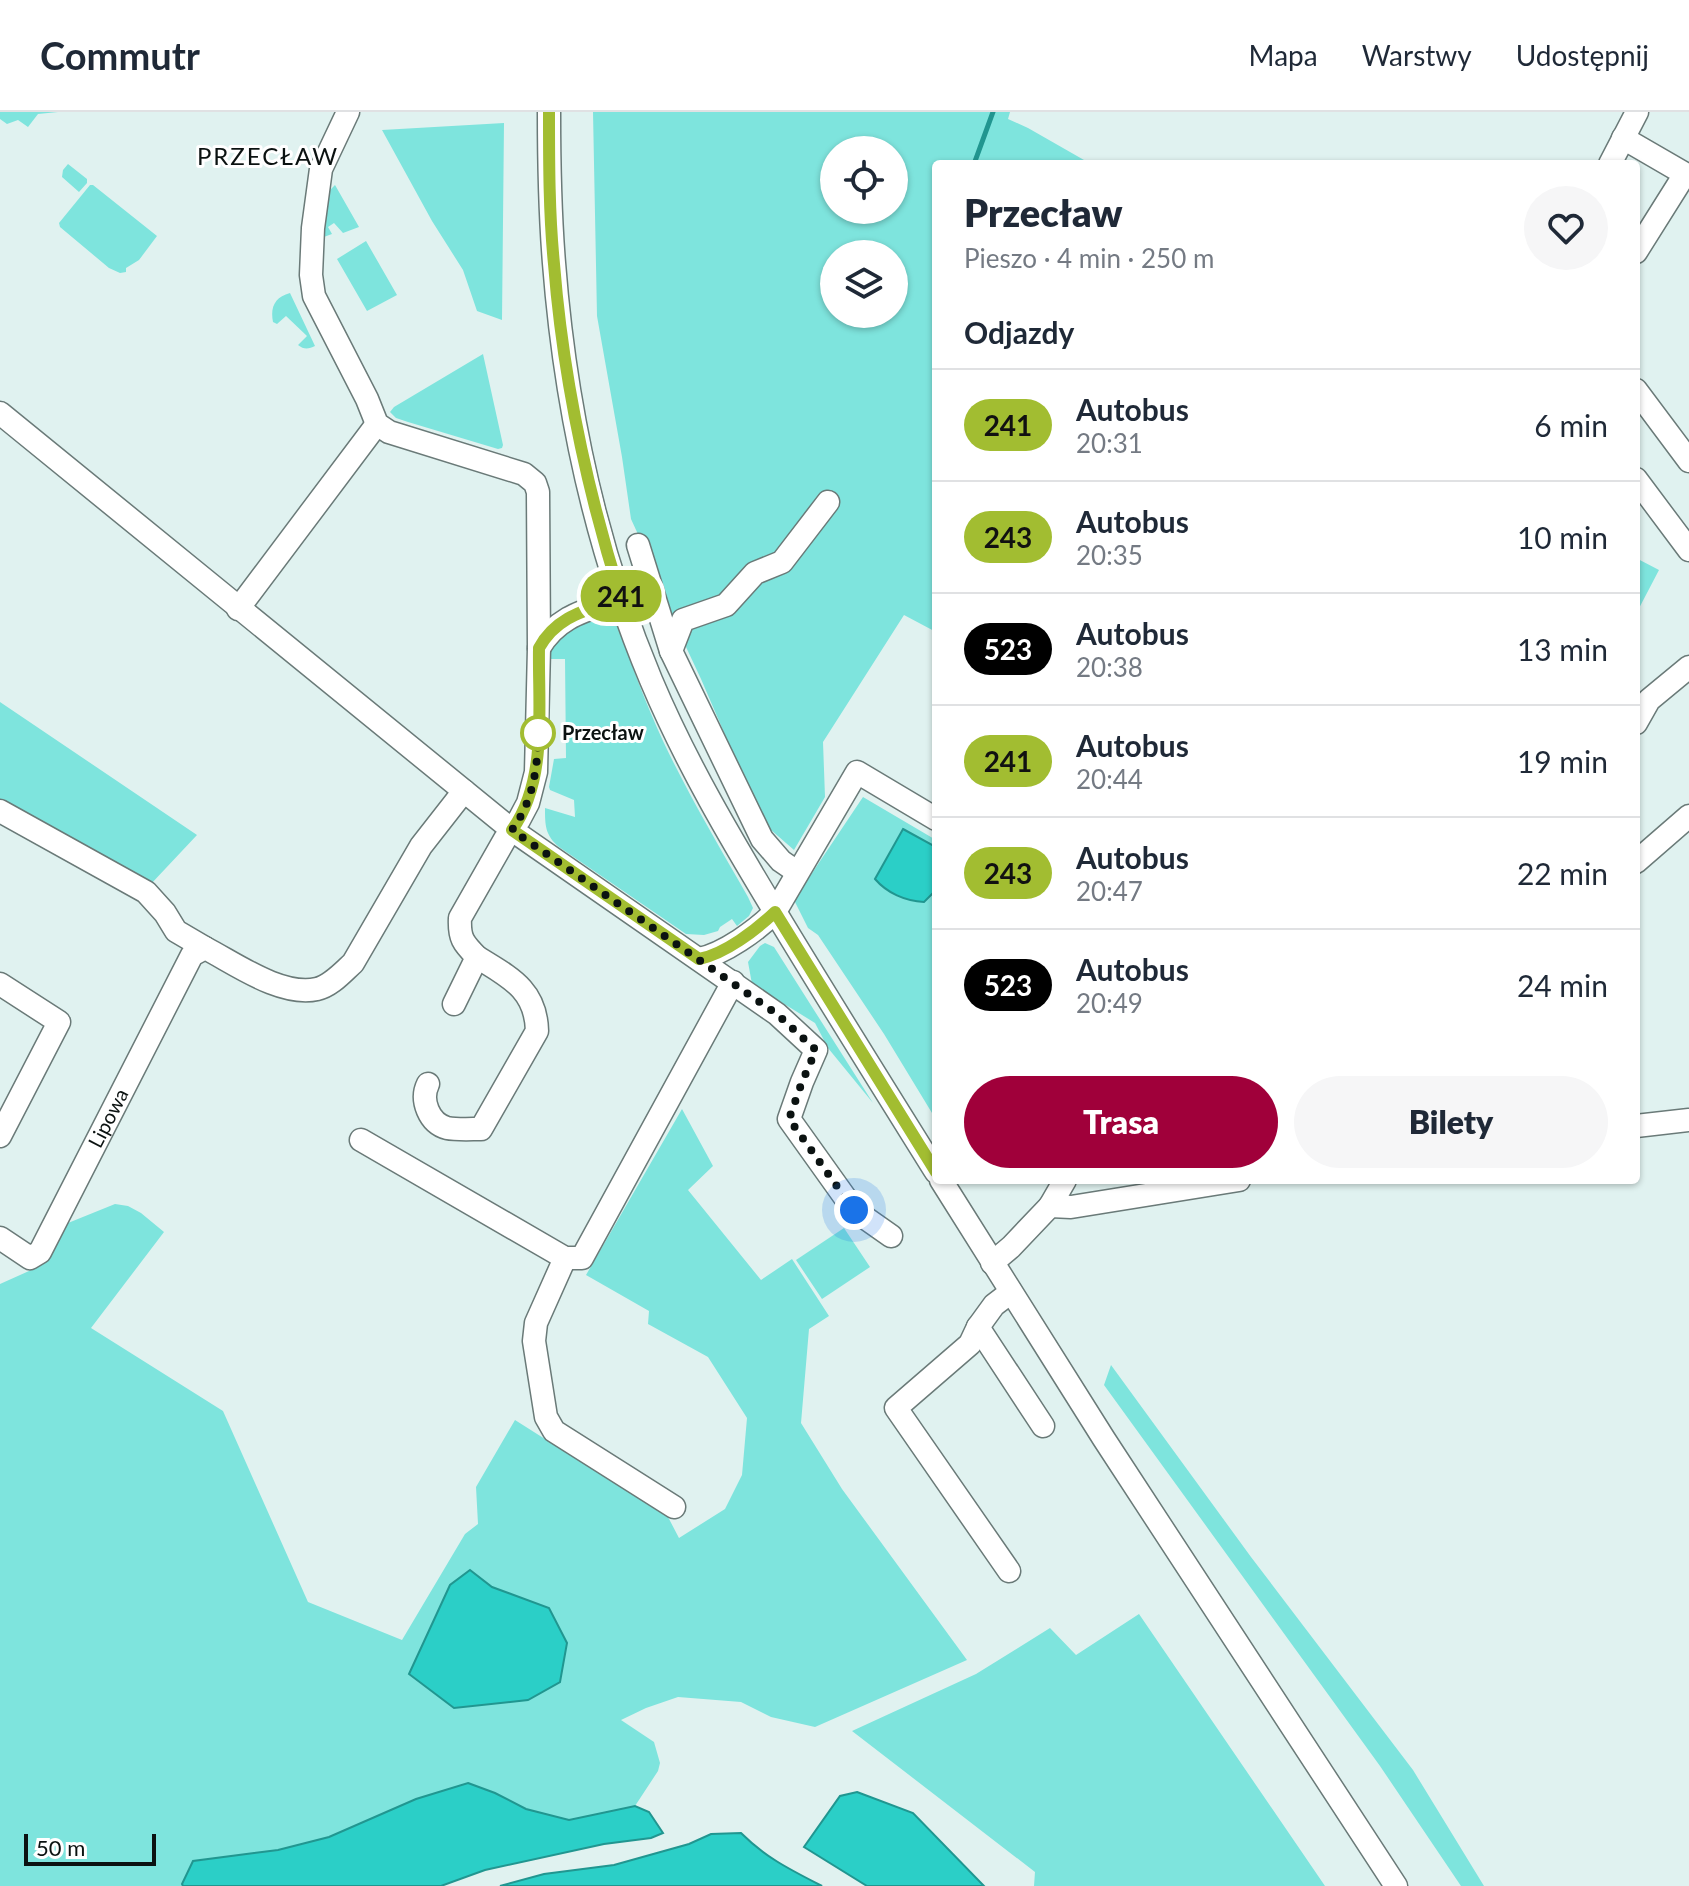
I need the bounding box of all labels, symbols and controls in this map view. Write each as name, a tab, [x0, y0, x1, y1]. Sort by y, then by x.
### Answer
text: Commutr	[40, 32, 200, 78]
text: Mapa	[1249, 38, 1318, 72]
text: Warstwy	[1362, 38, 1472, 72]
text: Udostępnij	[1516, 38, 1649, 72]
map controls	[820, 136, 908, 328]
button: locate	[820, 136, 908, 224]
district label: PRZECŁAW	[197, 141, 339, 170]
button: heart	[1524, 186, 1608, 270]
text: Przecław	[964, 189, 1123, 235]
button: layers	[820, 240, 908, 328]
text: Pieszo · 4 min · 250 m	[964, 242, 1214, 274]
text: Odjazdy	[964, 314, 1074, 350]
text: Autobus	[1076, 391, 1189, 427]
text: 6 min	[1534, 407, 1608, 443]
text: 241	[984, 408, 1032, 442]
text: 20:31	[1076, 427, 1143, 459]
text: Autobus	[1076, 503, 1189, 539]
text: 10 min	[1517, 519, 1608, 555]
text: 243	[984, 520, 1032, 554]
text: 20:35	[1076, 539, 1143, 571]
line badge: 241	[575, 570, 667, 622]
text: 241	[597, 579, 645, 613]
text: Autobus	[1076, 615, 1189, 651]
text: 13 min	[1517, 631, 1608, 667]
text: 523	[984, 632, 1032, 666]
text: 20:38	[1076, 651, 1143, 683]
marker: Przecław	[521, 716, 555, 750]
place label: Przecław	[562, 720, 644, 744]
text: Autobus	[1076, 727, 1189, 763]
text: 19 min	[1517, 743, 1608, 779]
text: 241	[984, 744, 1032, 778]
text: 20:44	[1076, 763, 1143, 795]
text: Autobus	[1076, 839, 1189, 875]
text: 22 min	[1517, 855, 1608, 891]
text: 243	[984, 856, 1032, 890]
text: 20:47	[1076, 875, 1143, 907]
text: Autobus	[1076, 951, 1189, 987]
text: 24 min	[1517, 967, 1608, 1003]
text: 523	[984, 968, 1032, 1002]
text: 20:49	[1076, 987, 1143, 1019]
button: Trasa	[964, 1076, 1278, 1168]
button: Bilety	[1294, 1076, 1608, 1168]
street label: Lipowa	[83, 1084, 133, 1151]
your location	[834, 1190, 874, 1230]
scale bar	[24, 1830, 156, 1866]
text: 50 m	[36, 1834, 85, 1861]

